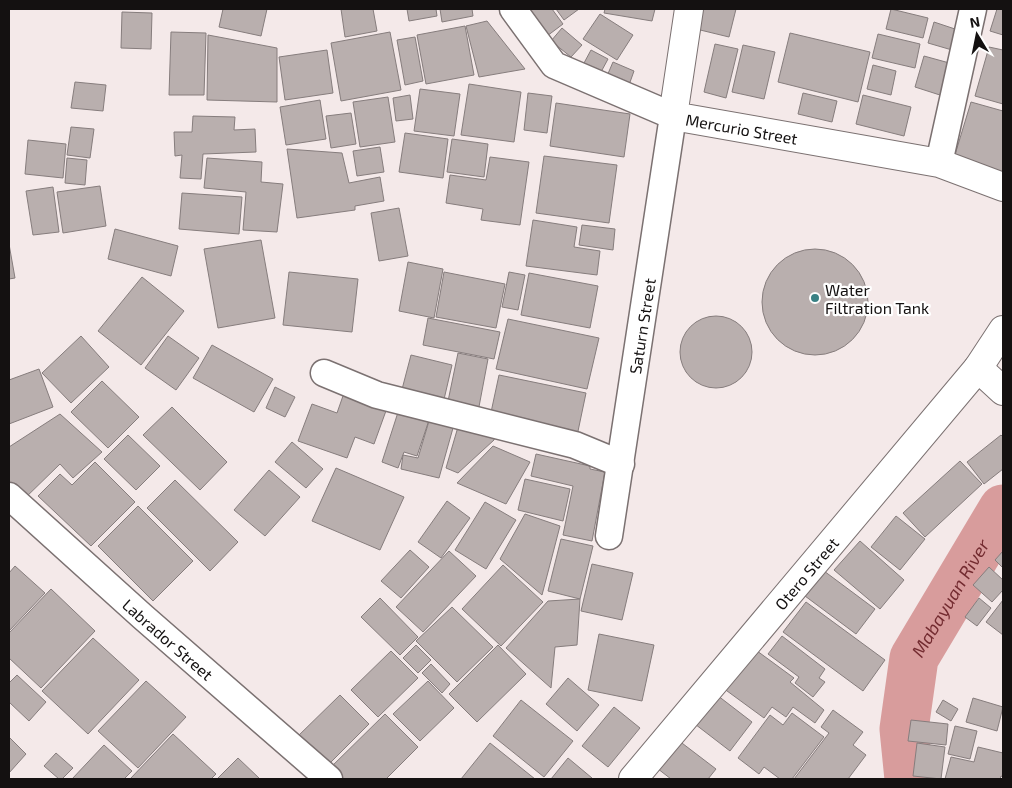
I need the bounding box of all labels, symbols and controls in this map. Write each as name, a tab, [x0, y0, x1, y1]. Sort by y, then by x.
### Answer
north arrow	[952, 10, 1002, 60]
text: N	[968, 12, 981, 31]
street label: Mercurio Street	[684, 109, 799, 147]
street label: Saturn Street	[625, 277, 659, 375]
place label: Water Filtration Tank	[825, 280, 929, 317]
marker: Water Filtration Tank	[809, 292, 821, 304]
street label: Otero Street	[770, 533, 842, 613]
water label: Mabayuan River	[906, 534, 994, 661]
street label: Labrador Street	[119, 594, 217, 684]

